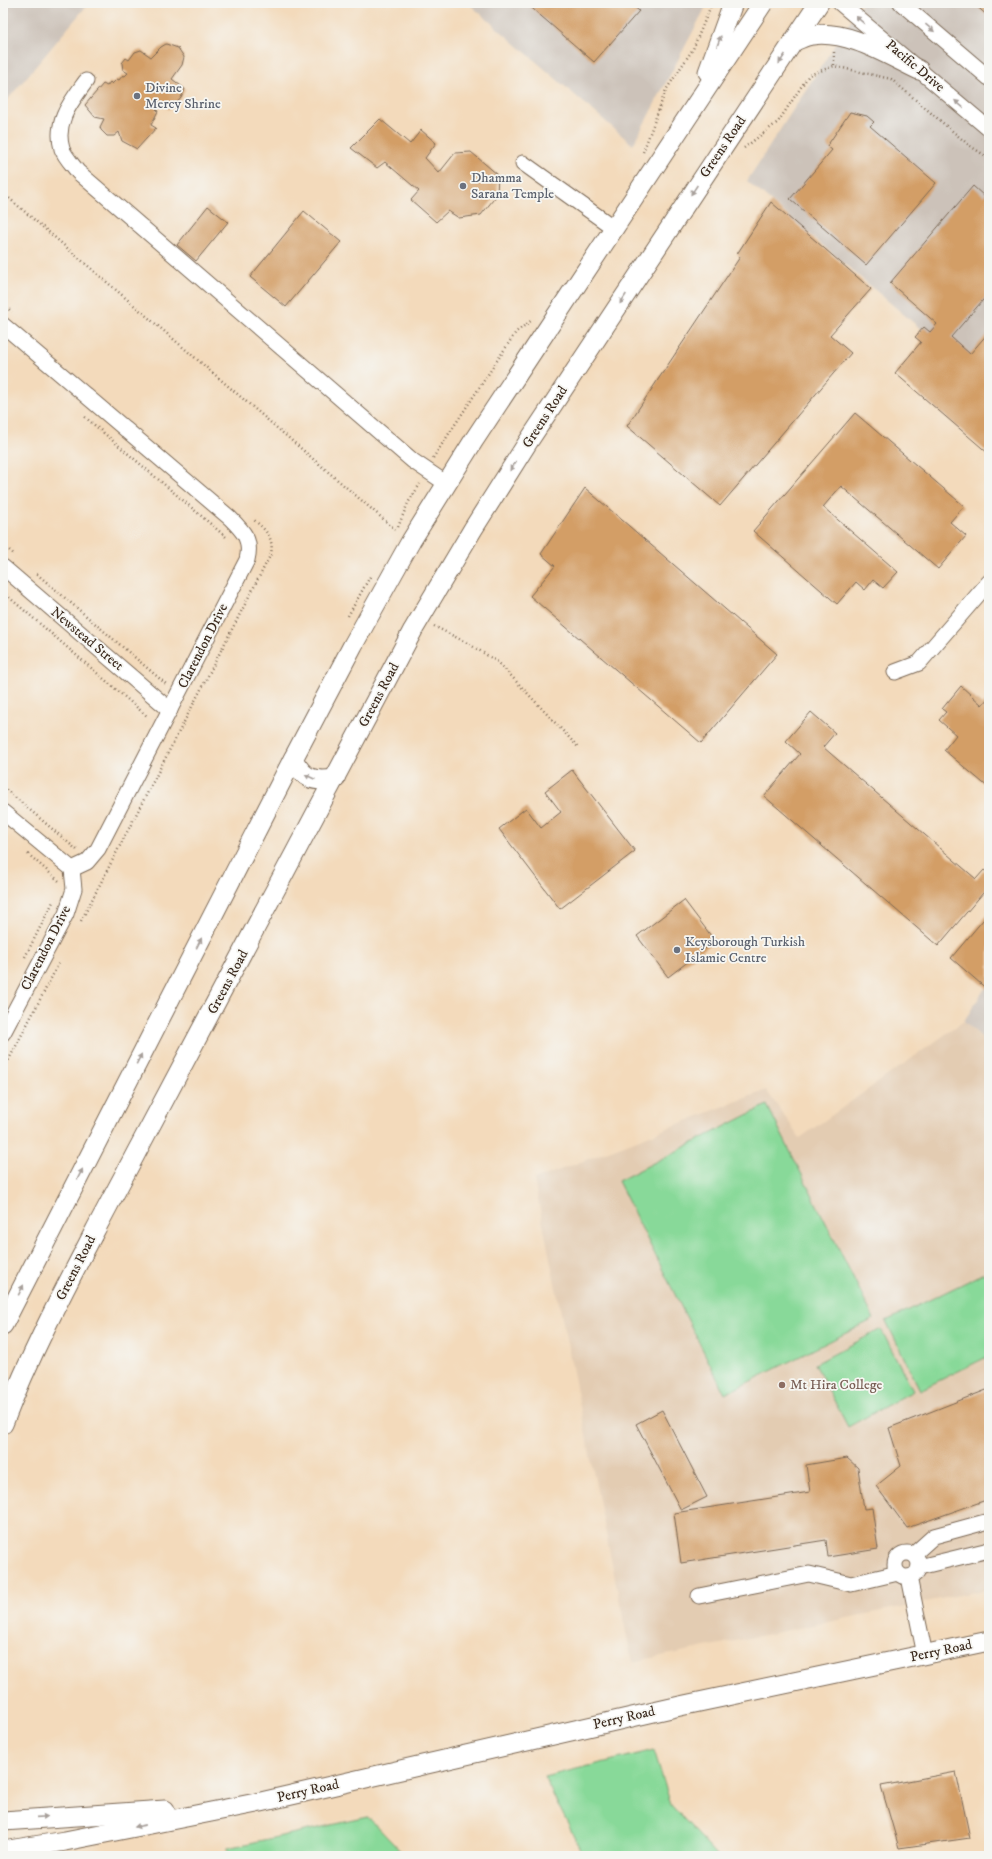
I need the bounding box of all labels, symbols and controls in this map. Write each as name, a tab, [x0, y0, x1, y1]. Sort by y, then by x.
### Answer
one-way arrow	[855, 15, 866, 24]
one-way arrow	[925, 24, 936, 33]
one-way arrow	[717, 34, 723, 46]
street label: Pacific Drive	[882, 36, 948, 96]
one-way arrow	[778, 54, 786, 64]
place label: Divine Mercy Shrine	[145, 79, 221, 113]
marker: Divine Mercy Shrine	[132, 91, 142, 101]
one-way arrow	[954, 100, 965, 109]
street label: Greens Road	[696, 113, 750, 181]
place label: Dhamma Sarana Temple	[471, 169, 554, 203]
marker: Dhamma Sarana Temple	[458, 181, 468, 191]
one-way arrow	[690, 185, 698, 196]
one-way arrow	[619, 294, 627, 304]
street label: Greens Road	[518, 382, 572, 451]
one-way arrow	[509, 461, 517, 471]
street label: Clarendon Drive	[174, 600, 232, 692]
street label: Newstead Street	[47, 603, 128, 675]
street label: Greens Road	[354, 660, 404, 730]
one-way arrow	[304, 774, 316, 780]
street label: Clarendon Drive	[17, 902, 75, 994]
place label: Keysborough Turkish Islamic Centre	[685, 933, 806, 967]
one-way arrow	[195, 937, 202, 949]
marker: Keysborough Turkish Islamic Centre	[672, 945, 682, 955]
street label: Greens Road	[203, 947, 253, 1017]
one-way arrow	[136, 1053, 142, 1065]
one-way arrow	[77, 1169, 83, 1180]
street label: Greens Road	[52, 1232, 100, 1304]
one-way arrow	[18, 1284, 24, 1296]
place label: Mt Hira College	[790, 1376, 883, 1394]
marker: Mt Hira College	[777, 1380, 787, 1390]
street label: Perry Road	[908, 1636, 974, 1666]
street label: Perry Road	[591, 1702, 657, 1734]
street label: Perry Road	[275, 1775, 341, 1807]
one-way arrow	[36, 1814, 48, 1821]
one-way arrow	[134, 1823, 146, 1829]

